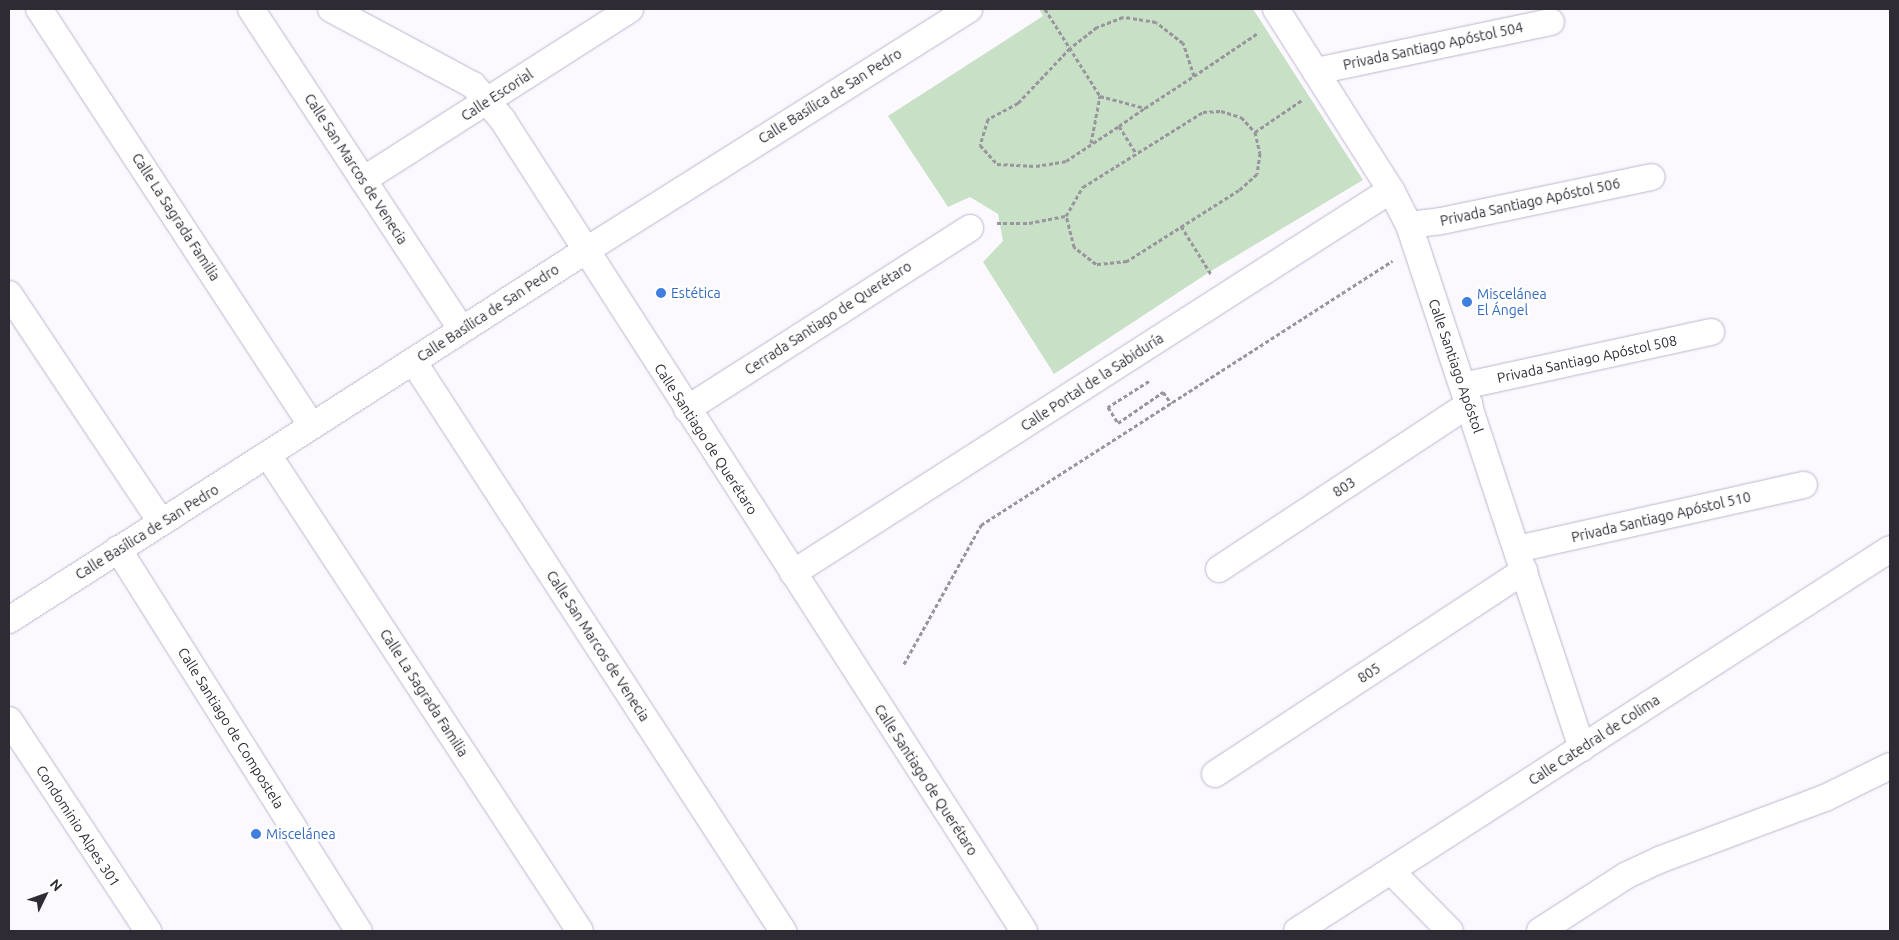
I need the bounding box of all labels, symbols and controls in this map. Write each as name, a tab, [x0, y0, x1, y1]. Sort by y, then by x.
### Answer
street label: Privada Santiago Apóstol 504	[1341, 19, 1525, 73]
street label: Calle Basílica de San Pedro	[755, 45, 905, 147]
street label: Calle Escorial	[458, 66, 536, 124]
street label: Calle San Marcos de Venecia	[301, 90, 411, 248]
street label: Calle La Sagrada Familia	[128, 150, 224, 284]
street label: Privada Santiago Apóstol 506	[1438, 175, 1622, 229]
street label: Cerrada Santiago de Querétaro	[741, 258, 915, 378]
street label: Calle Basílica de San Pedro	[414, 261, 562, 365]
place label: Estética	[671, 285, 721, 301]
place label: Miscelánea El Ángel	[1477, 286, 1547, 318]
marker: Estética	[655, 287, 667, 299]
marker: Miscelánea El Ángel	[1461, 296, 1473, 308]
street label: Calle Santiago Apóstol	[1425, 297, 1487, 435]
street label: Calle Portal de la Sabiduría	[1017, 330, 1167, 434]
street label: Privada Santiago Apóstol 508	[1495, 332, 1679, 386]
street label: Calle Santiago de Querétaro	[651, 360, 761, 518]
street label: 803	[1329, 474, 1359, 500]
street label: Calle Basílica de San Pedro	[72, 481, 222, 583]
street label: Privada Santiago Apóstol 510	[1570, 488, 1752, 546]
street label: Calle San Marcos de Venecia	[543, 567, 653, 725]
street label: Calle La Sagrada Familia	[376, 626, 472, 760]
street label: Calle Santiago de Compostela	[174, 644, 288, 812]
street label: 805	[1354, 660, 1384, 686]
street label: Calle Catedral de Colima	[1525, 691, 1663, 789]
street label: Calle Santiago de Querétaro	[871, 701, 981, 859]
street label: Condominio Alpes 301	[33, 762, 123, 890]
place label: Miscelánea	[266, 826, 336, 842]
marker: Miscelánea	[250, 828, 262, 840]
north arrow	[20, 870, 70, 920]
text: N	[47, 876, 66, 894]

